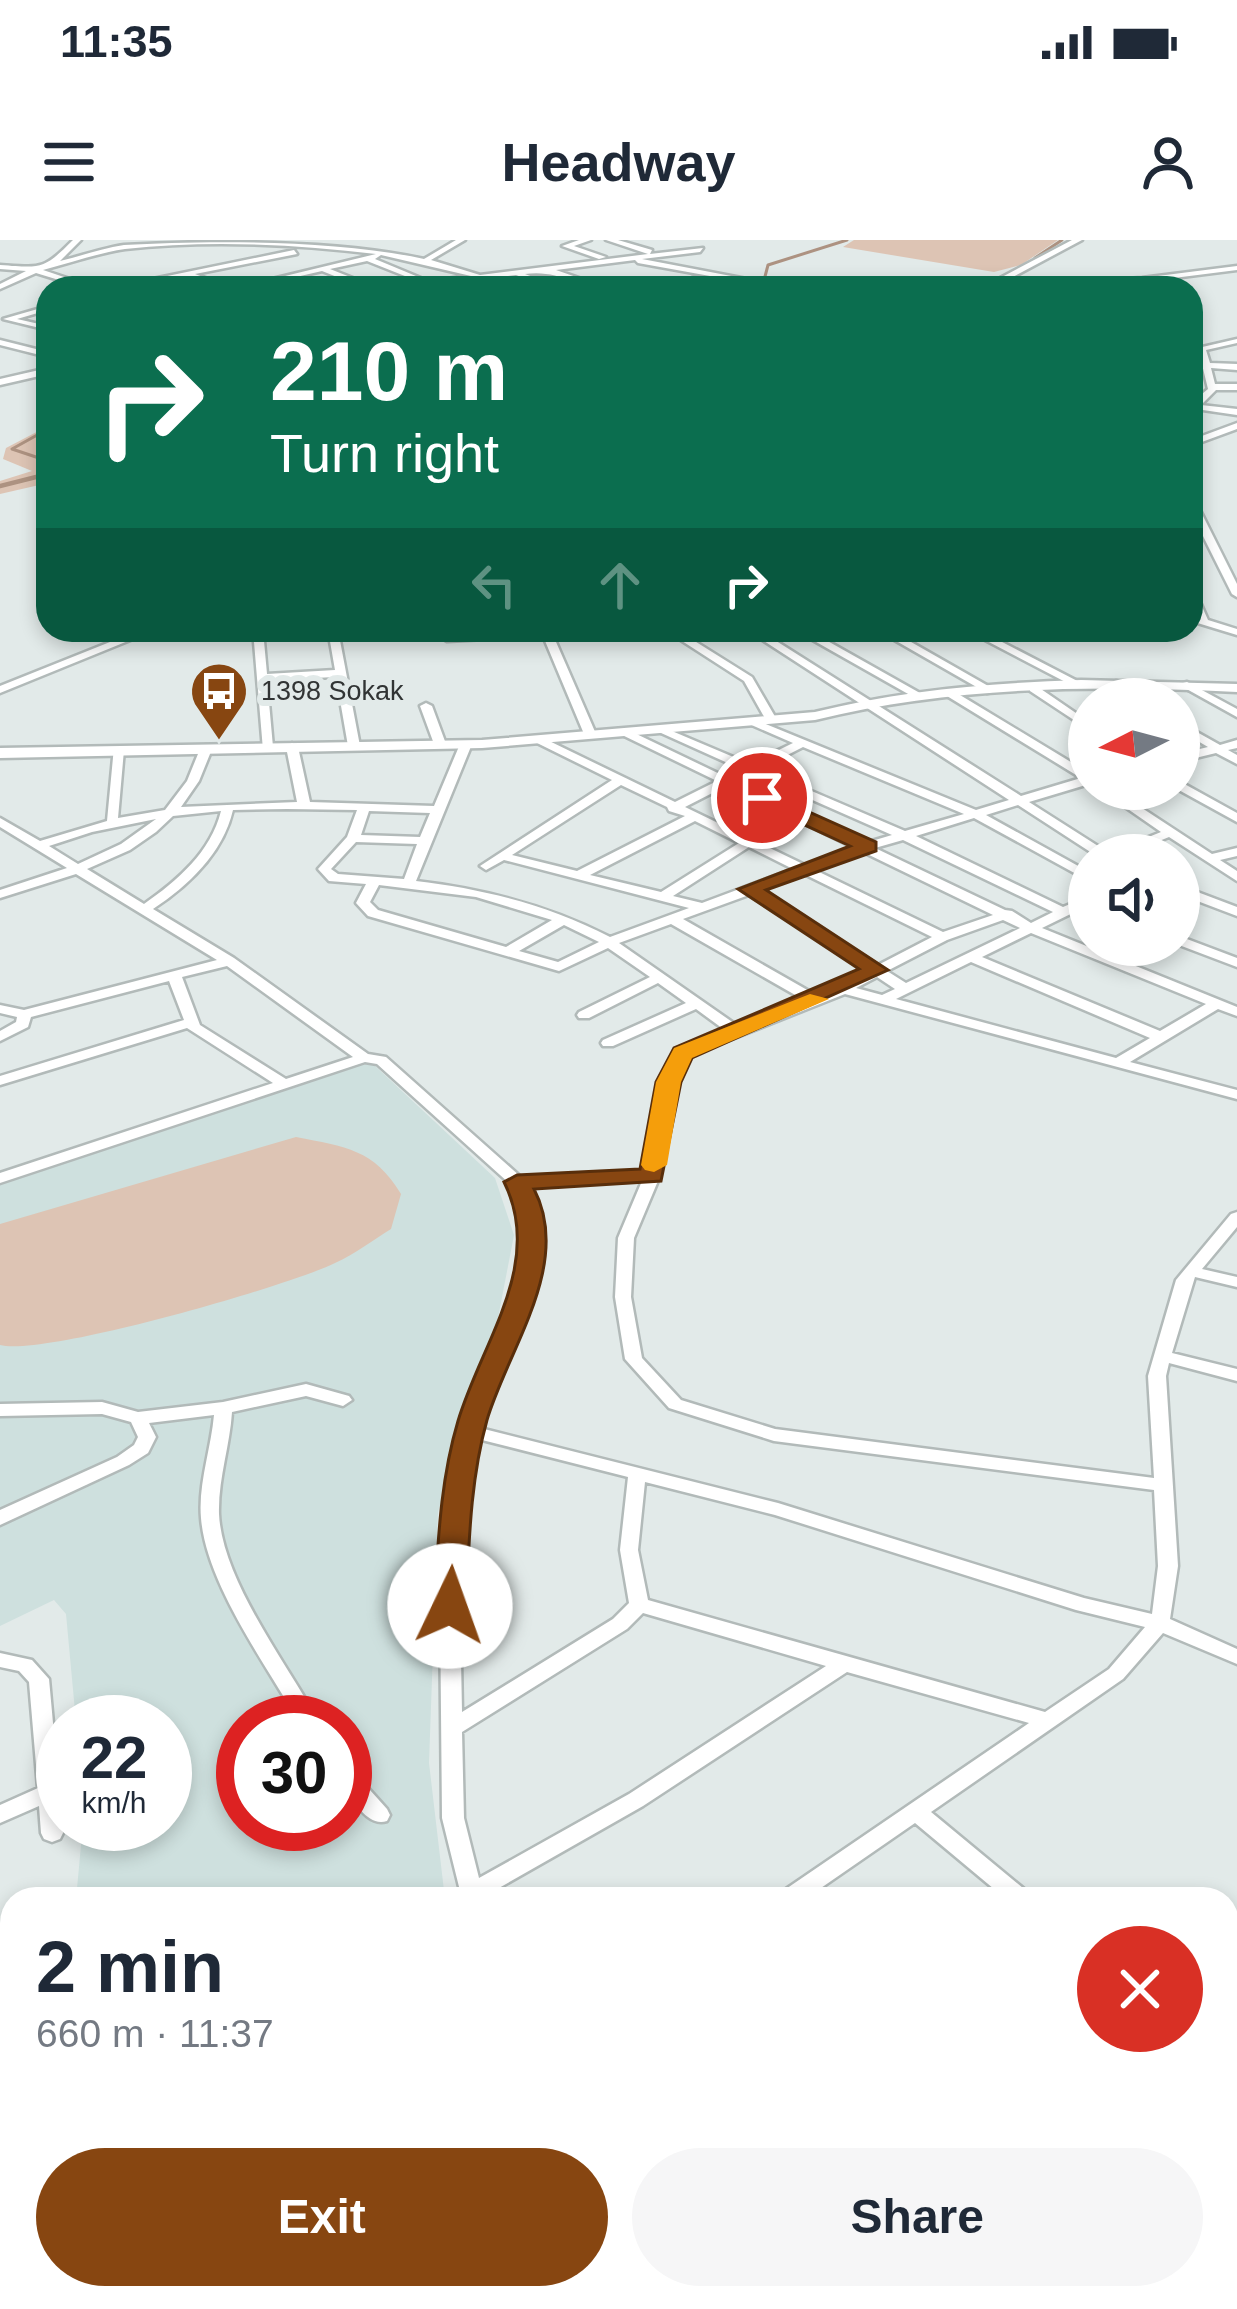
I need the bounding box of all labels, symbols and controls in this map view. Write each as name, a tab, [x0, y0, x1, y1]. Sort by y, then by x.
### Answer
text: 11:35	[60, 16, 173, 67]
icon: menu	[36, 129, 102, 195]
icon: person	[1135, 129, 1201, 195]
text: Headway	[501, 132, 736, 192]
icon: right	[72, 324, 228, 480]
text: 210 m	[270, 324, 508, 418]
text: Turn right	[270, 423, 499, 483]
icon: left	[461, 552, 527, 618]
icon: ahead	[587, 552, 653, 618]
icon: right	[713, 552, 779, 618]
bus stop icon: 1398 Sokak	[188, 660, 250, 742]
place label: 1398 Sokak	[261, 676, 404, 706]
north arrow	[1068, 678, 1200, 810]
map controls	[1068, 678, 1200, 966]
pin	[711, 747, 813, 849]
icon: arrive	[729, 765, 795, 831]
button: sound	[1068, 834, 1200, 966]
position arrow	[387, 1543, 513, 1669]
speed limit sign: 30	[216, 1695, 372, 1851]
text: 22	[81, 1724, 147, 1791]
text: km/h	[81, 1786, 147, 1819]
button: close	[1077, 1926, 1203, 2052]
text: 2 min	[36, 1927, 224, 2007]
text: 660 m · 11:37	[36, 2012, 274, 2055]
button: Exit	[36, 2148, 608, 2286]
button: Share	[632, 2148, 1203, 2286]

